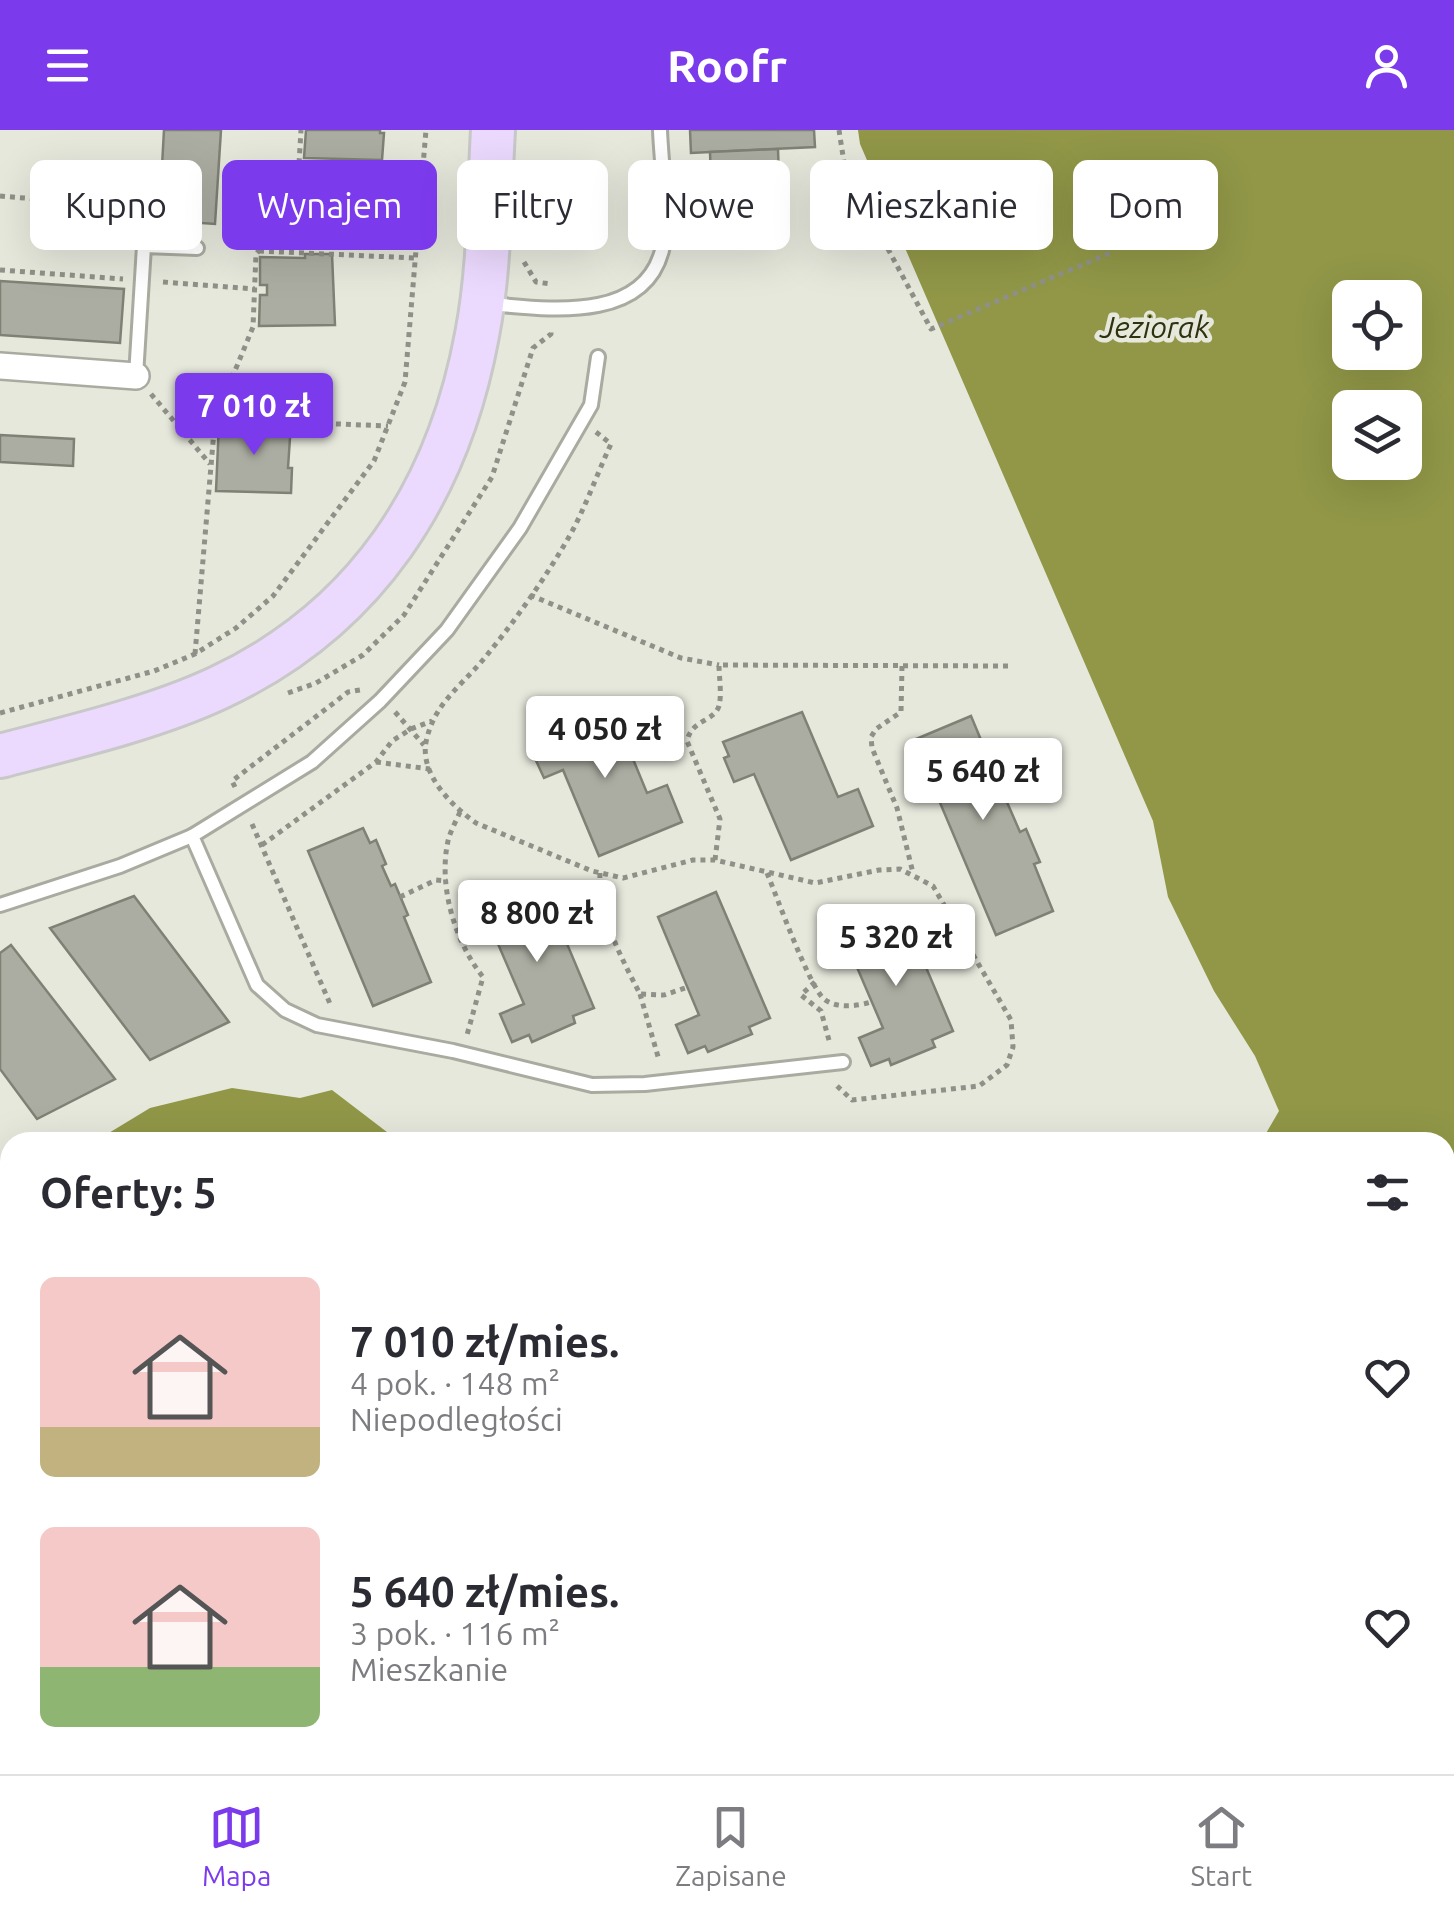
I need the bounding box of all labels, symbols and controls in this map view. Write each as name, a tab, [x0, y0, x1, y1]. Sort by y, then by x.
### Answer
icon: menu	[40, 38, 95, 93]
icon: person	[1359, 38, 1414, 93]
text: Roofr	[667, 40, 787, 91]
chip: Kupno	[30, 160, 202, 250]
chip: Wynajem	[222, 160, 437, 250]
chip: Filtry	[457, 160, 608, 250]
chip: Nowe	[628, 160, 790, 250]
chip: Mieszkanie	[810, 160, 1053, 250]
chip: Dom	[1073, 160, 1218, 250]
map controls	[1332, 280, 1422, 480]
button: locate	[1332, 280, 1422, 370]
water label: Jeziorak	[1098, 310, 1210, 344]
pin: 7 010 zł	[151, 373, 357, 458]
text: 7 010 zł	[197, 387, 311, 423]
button: layers	[1332, 390, 1422, 480]
pin: 4 050 zł	[502, 696, 708, 781]
text: 4 050 zł	[548, 710, 662, 746]
pin: 5 640 zł	[880, 738, 1086, 823]
text: 5 640 zł	[926, 752, 1040, 788]
pin: 8 800 zł	[434, 880, 640, 965]
text: 8 800 zł	[480, 894, 594, 930]
pin: 5 320 zł	[793, 904, 999, 989]
text: 5 320 zł	[839, 918, 953, 954]
icon: filters	[1360, 1165, 1415, 1220]
text: Oferty: 5	[40, 1169, 217, 1216]
icon: home	[120, 1317, 240, 1437]
text: 7 010 zł/mies.	[350, 1318, 619, 1365]
icon: heart	[1360, 1350, 1415, 1405]
text: 4 pok. · 148 m²	[350, 1365, 560, 1401]
text: Niepodległości	[350, 1401, 563, 1437]
icon: home	[120, 1567, 240, 1687]
text: 5 640 zł/mies.	[350, 1568, 619, 1615]
icon: heart	[1360, 1600, 1415, 1655]
text: 3 pok. · 116 m²	[350, 1615, 560, 1651]
text: Mieszkanie	[350, 1651, 508, 1687]
tab: Mapa	[202, 1800, 271, 1891]
tab: Zapisane	[675, 1800, 787, 1891]
tab: Start	[1190, 1800, 1252, 1891]

